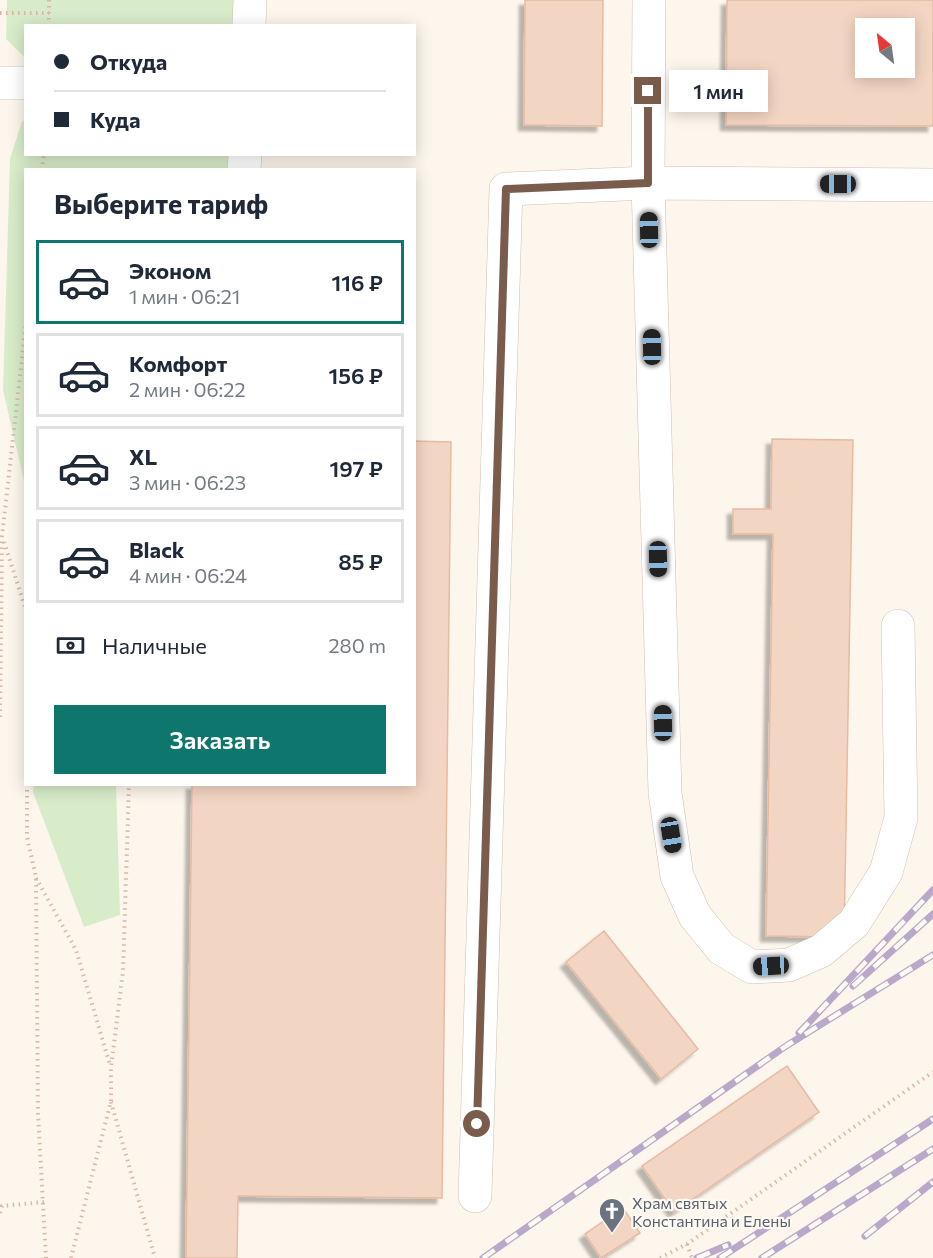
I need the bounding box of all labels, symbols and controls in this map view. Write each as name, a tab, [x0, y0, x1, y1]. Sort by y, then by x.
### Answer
north arrow	[855, 18, 915, 78]
map controls	[855, 18, 915, 78]
text: Откуда	[90, 48, 167, 75]
callout: 1 мин	[669, 70, 768, 112]
route end	[634, 77, 661, 104]
text: 1 мин	[693, 79, 744, 103]
text: Куда	[90, 106, 140, 133]
car	[820, 175, 856, 193]
text: Выберите тариф	[54, 187, 268, 220]
car	[640, 212, 658, 248]
icon: car	[57, 255, 111, 309]
text: Эконом	[129, 257, 211, 284]
text: 116 ₽	[331, 269, 383, 296]
text: 1 мин · 06:21	[129, 284, 240, 308]
car	[643, 329, 661, 365]
icon: car	[57, 348, 111, 402]
text: Комфорт	[129, 350, 227, 377]
text: 156 ₽	[328, 362, 383, 389]
text: 2 мин · 06:22	[129, 377, 246, 401]
icon: car	[57, 441, 111, 495]
text: XL	[129, 443, 157, 470]
text: 197 ₽	[329, 455, 383, 482]
text: 3 мин · 06:23	[129, 470, 246, 494]
icon: car	[57, 534, 111, 588]
text: Black	[129, 536, 184, 563]
car	[649, 541, 667, 577]
text: 85 ₽	[338, 548, 383, 575]
text: 4 мин · 06:24	[129, 563, 247, 587]
icon: cash	[54, 629, 87, 662]
text: Наличные	[102, 632, 207, 659]
text: 280 m	[328, 633, 386, 657]
button: Заказать	[54, 705, 386, 774]
car	[654, 705, 672, 741]
car	[659, 816, 683, 854]
car	[753, 956, 789, 976]
route start	[463, 1110, 490, 1137]
place label: Храм святых Константина и Елены	[632, 1193, 791, 1230]
church icon: Храм святых Константина и Елены	[597, 1196, 627, 1234]

